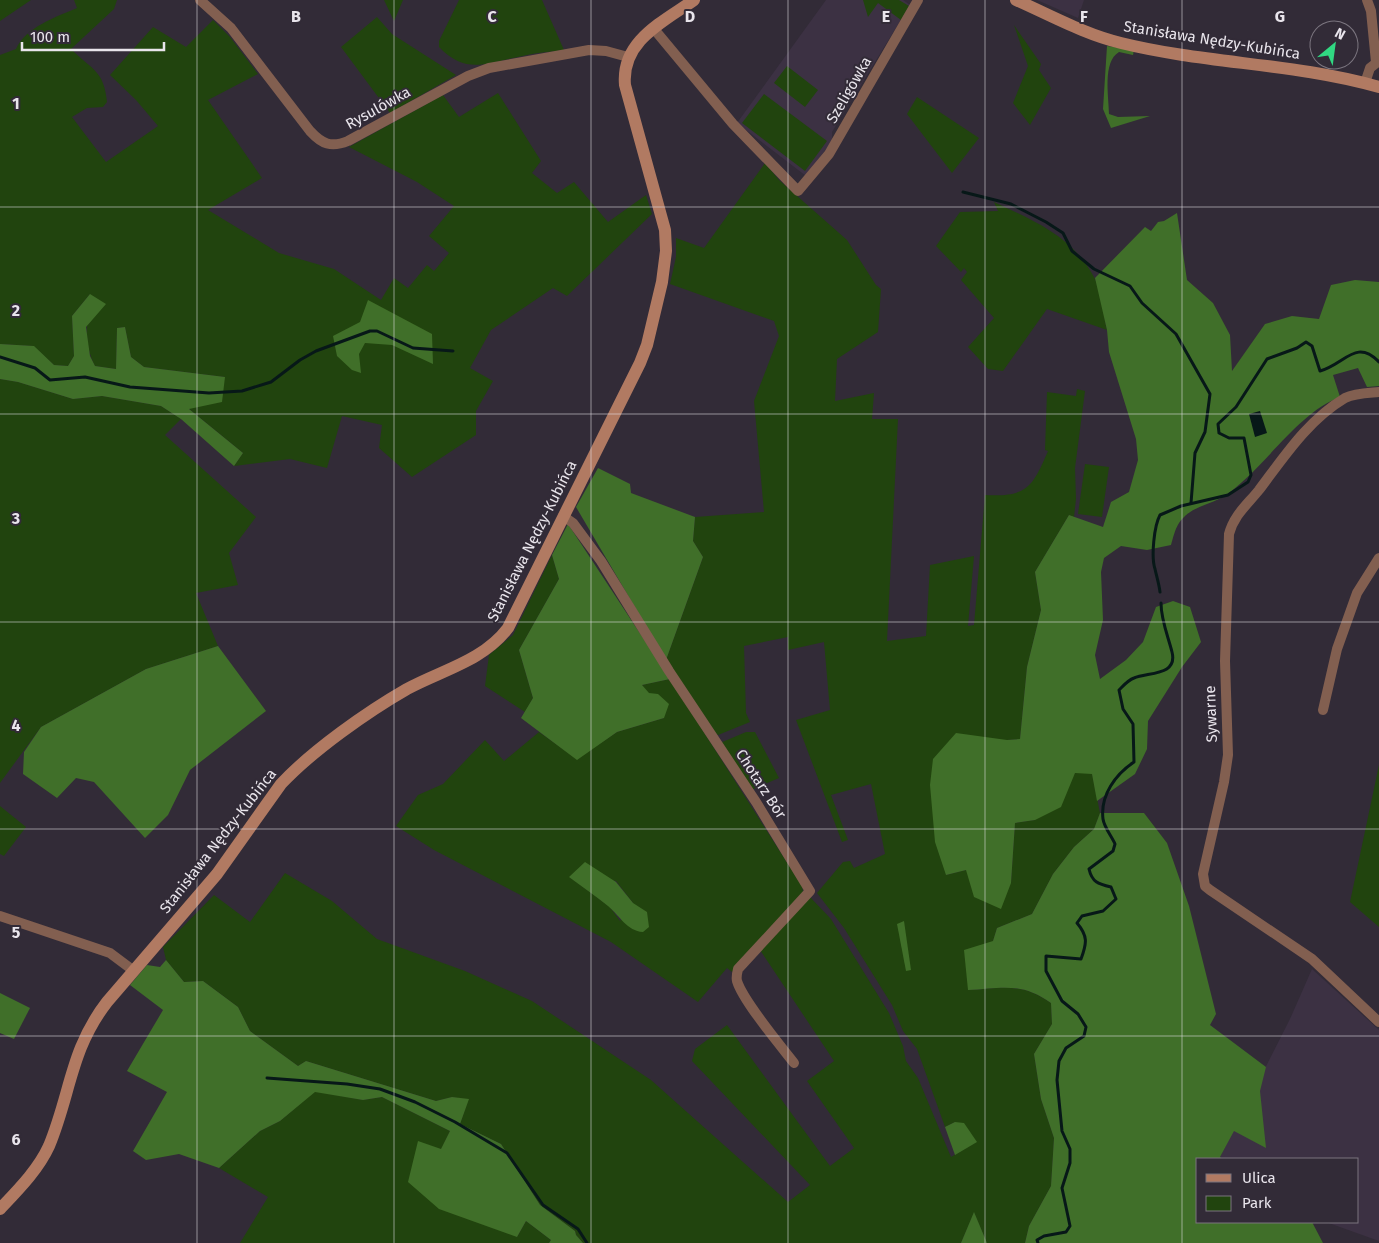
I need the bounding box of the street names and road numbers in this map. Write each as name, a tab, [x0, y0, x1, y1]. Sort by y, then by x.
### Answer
street label: Stanisława Nędzy-Kubińca	[1122, 17, 1302, 63]
street label: Szeligówka	[823, 53, 875, 127]
street label: Rysulówka	[342, 83, 414, 133]
street label: Stanisława Nędzy-Kubińca	[483, 457, 581, 625]
street label: Sywarne	[1201, 685, 1221, 743]
street label: Chotarz Bór	[732, 746, 790, 822]
street label: Stanisława Nędzy-Kubińca	[156, 765, 280, 917]

